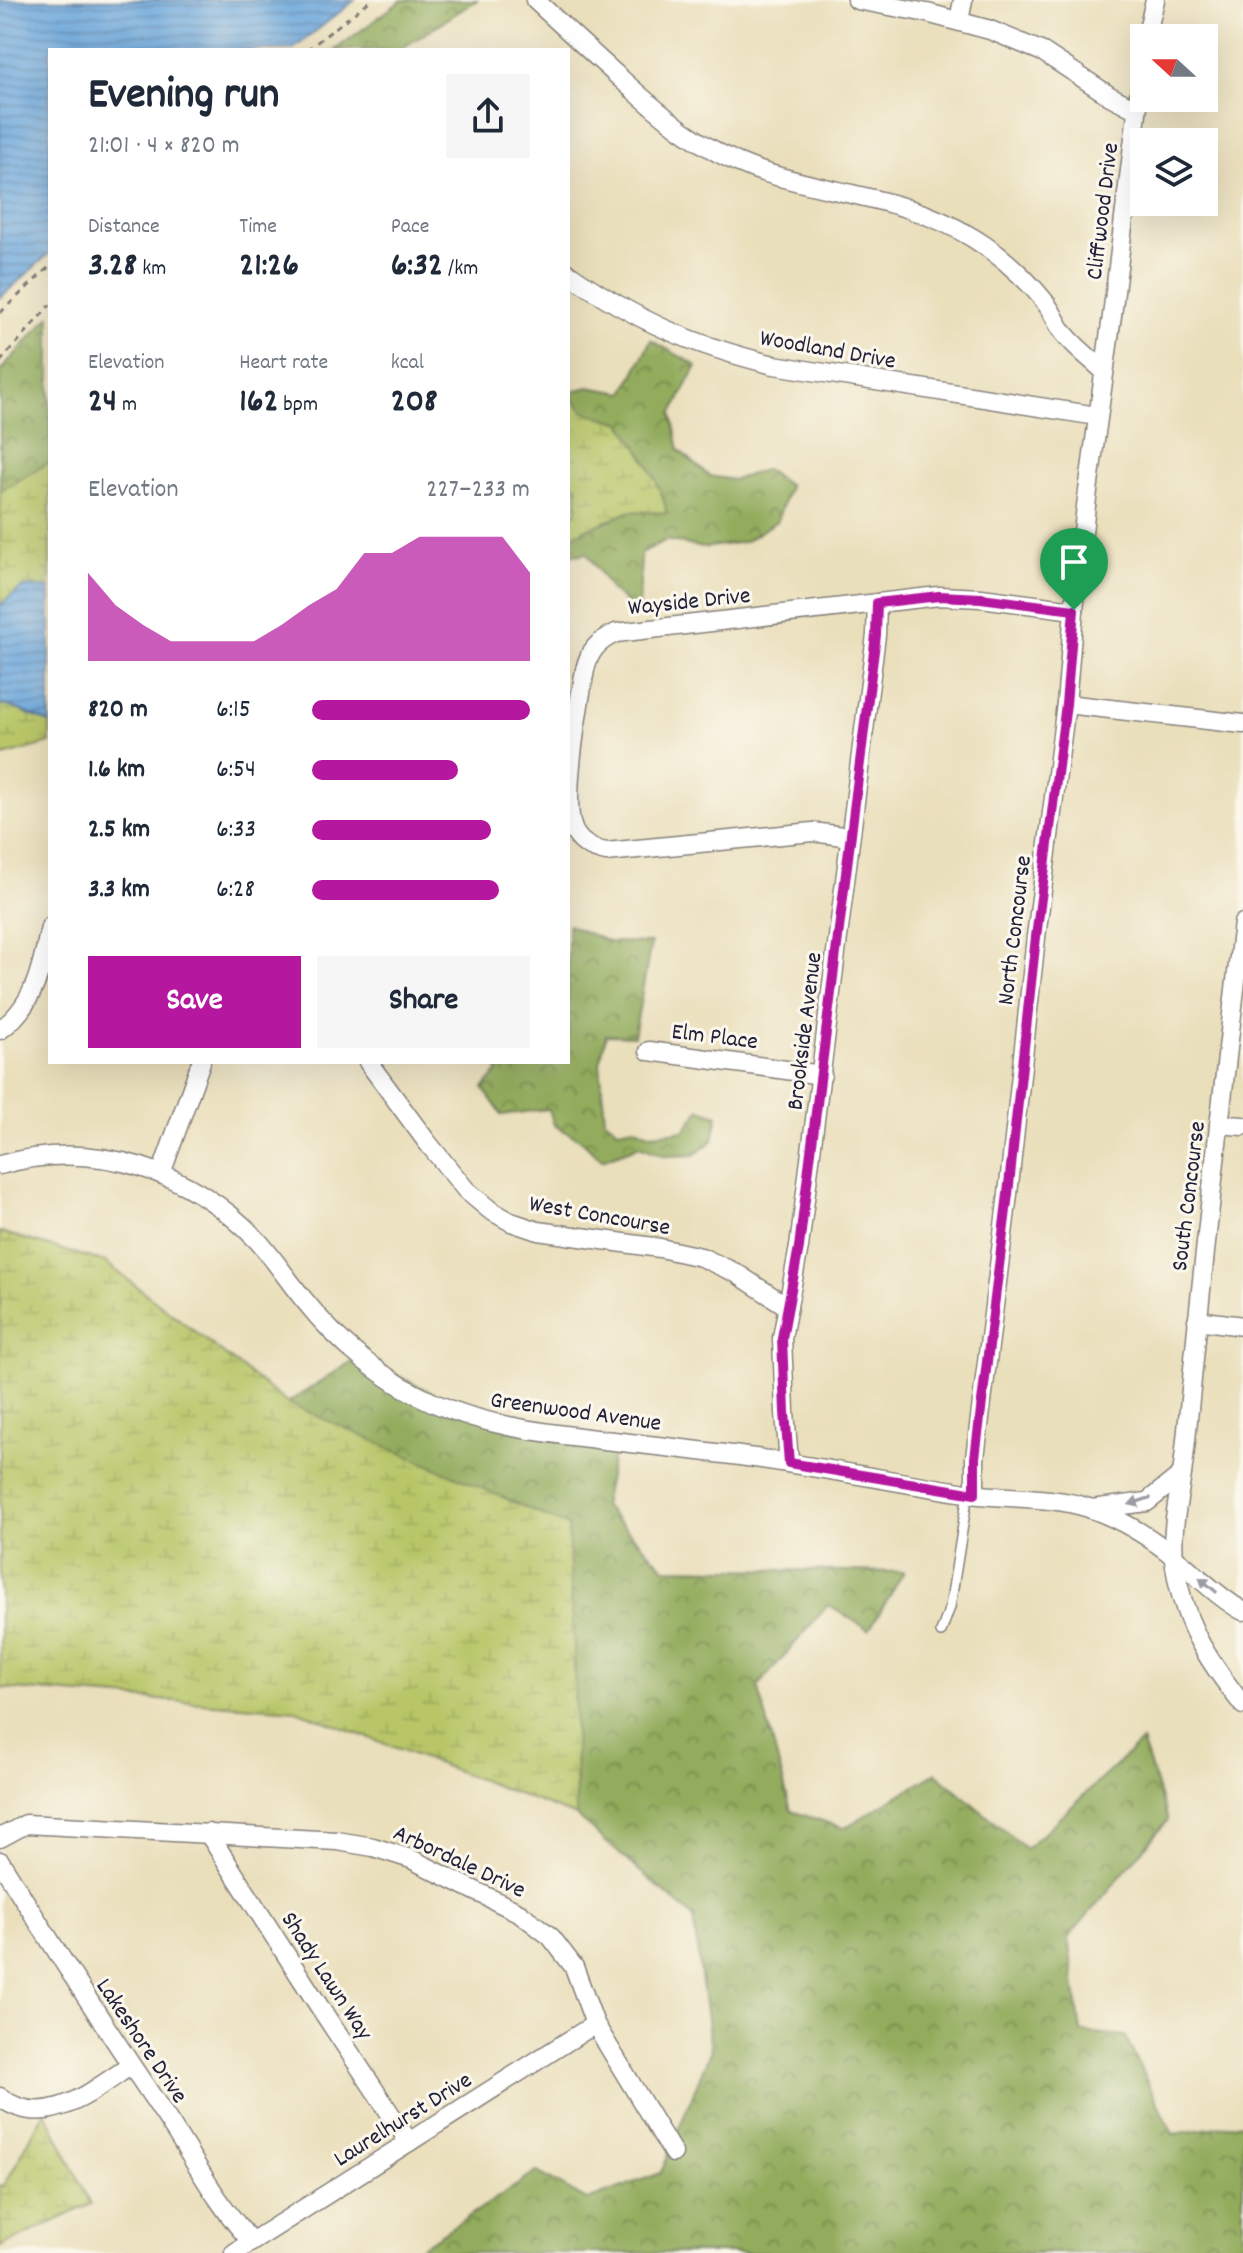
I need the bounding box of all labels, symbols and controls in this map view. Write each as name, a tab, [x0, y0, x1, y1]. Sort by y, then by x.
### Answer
north arrow	[1130, 24, 1218, 112]
map controls	[1130, 24, 1218, 216]
text: Evening run	[88, 66, 279, 129]
button: share	[446, 74, 530, 158]
text: 21:01 · 4 × 820 m	[88, 128, 240, 165]
button: layers	[1130, 128, 1218, 216]
street label: Cliffwood Drive	[1079, 141, 1129, 282]
text: Distance	[88, 212, 160, 243]
text: Time	[239, 212, 277, 243]
text: Pace	[391, 212, 430, 243]
text: 3.28	[88, 243, 137, 292]
text: 21:26	[239, 243, 299, 292]
text: 6:32	[391, 243, 443, 292]
text: km	[137, 254, 166, 285]
text: /km	[443, 254, 478, 285]
street label: Woodland Drive	[757, 322, 898, 380]
text: Elevation	[88, 348, 165, 379]
text: Heart rate	[239, 348, 328, 379]
text: kcal	[391, 348, 424, 379]
text: 24	[88, 379, 117, 428]
text: 162	[239, 379, 278, 428]
text: 208	[391, 379, 438, 428]
text: m	[117, 390, 137, 421]
text: bpm	[278, 390, 318, 421]
text: Elevation	[88, 472, 178, 509]
text: 227–233 m	[426, 472, 530, 509]
pin	[1040, 528, 1108, 610]
icon: arrive	[1052, 540, 1096, 584]
street label: Wayside Drive	[626, 580, 752, 626]
text: 820 m	[88, 692, 148, 729]
text: 6:15	[216, 692, 251, 729]
text: 1.6 km	[88, 752, 145, 789]
text: 6:54	[216, 752, 256, 789]
text: 2.5 km	[88, 812, 150, 849]
text: 6:33	[216, 812, 256, 849]
street label: North Concourse	[990, 854, 1042, 1007]
text: 3.3 km	[88, 872, 150, 909]
text: 6:28	[216, 872, 255, 909]
street label: Brookside Avenue	[779, 950, 833, 1112]
button: Save	[88, 956, 301, 1048]
button: Share	[317, 956, 530, 1048]
street label: Elm Place	[670, 1016, 760, 1060]
street label: South Concourse	[1164, 1119, 1216, 1273]
street label: West Concourse	[526, 1188, 673, 1246]
street label: Greenwood Avenue	[488, 1384, 663, 1442]
one-way arrow	[1128, 1495, 1152, 1507]
one-way arrow	[1198, 1577, 1218, 1594]
street label: Arbordale Drive	[387, 1817, 530, 1908]
street label: Shady Lawn Way	[271, 1906, 381, 2049]
street label: Lakeshore Drive	[86, 1972, 195, 2111]
street label: Laurelhurst Drive	[328, 2064, 479, 2177]

